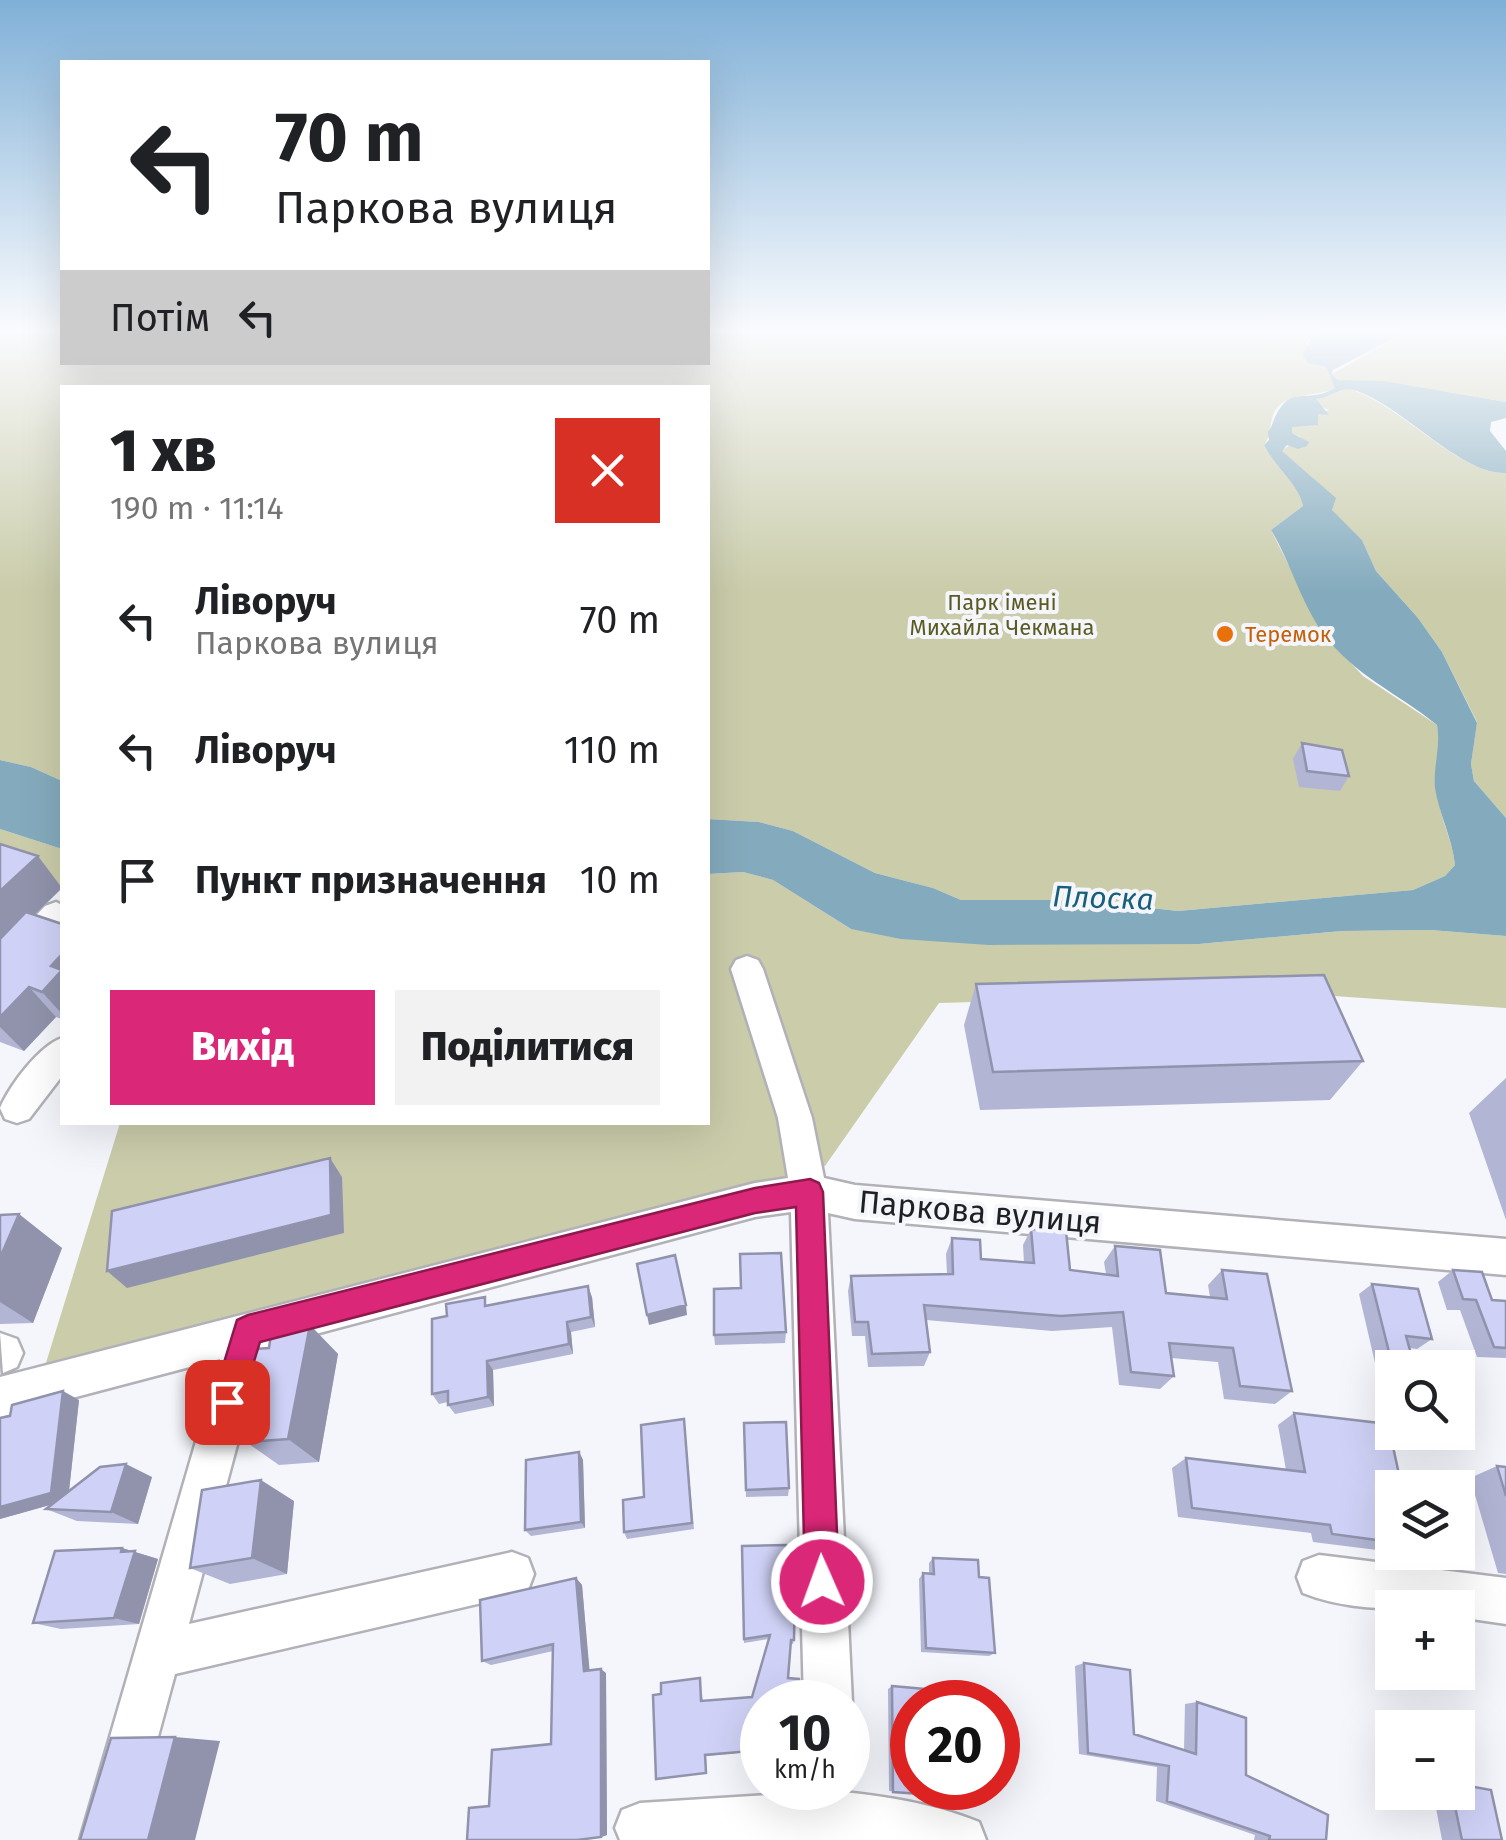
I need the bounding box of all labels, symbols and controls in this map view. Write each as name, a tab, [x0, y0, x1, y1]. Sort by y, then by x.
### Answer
text: 70 m	[275, 96, 424, 180]
icon: left	[110, 100, 240, 230]
text: Паркова вулиця	[275, 181, 618, 235]
icon: left	[230, 290, 285, 345]
text: Потім	[110, 295, 210, 341]
text: 1 хв	[110, 415, 217, 487]
button: close	[555, 418, 660, 523]
text: 190 m · 11:14	[110, 489, 284, 527]
text: Ліворуч	[195, 578, 337, 624]
park label: Парк імені Михайла Чекмана	[910, 589, 1094, 641]
icon: left	[110, 593, 165, 648]
text: 70 m	[580, 597, 660, 643]
place label: Теремок	[1245, 621, 1332, 648]
marker: Теремок	[1214, 623, 1236, 645]
text: Паркова вулиця	[195, 624, 439, 662]
icon: left	[110, 723, 165, 778]
text: Ліворуч	[195, 727, 337, 773]
text: 110 m	[564, 727, 660, 773]
icon: arrive	[110, 853, 165, 908]
text: Пункт призначення	[195, 857, 547, 903]
text: 10 m	[580, 857, 660, 903]
water label: Плоска	[1052, 878, 1154, 918]
button: Вихід	[110, 990, 375, 1105]
button: Поділитися	[395, 990, 660, 1105]
street label: Паркова вулиця	[857, 1182, 1103, 1242]
map controls	[1375, 1350, 1475, 1810]
button: search	[1375, 1350, 1475, 1450]
pin	[185, 1360, 270, 1445]
icon: arrive	[200, 1375, 255, 1430]
button: layers	[1375, 1470, 1475, 1570]
position arrow	[770, 1530, 874, 1634]
button: +	[1375, 1590, 1475, 1690]
speed limit sign: 20	[890, 1680, 1020, 1810]
text: 10	[779, 1703, 831, 1763]
button: −	[1375, 1710, 1475, 1810]
text: km/h	[774, 1755, 836, 1785]

